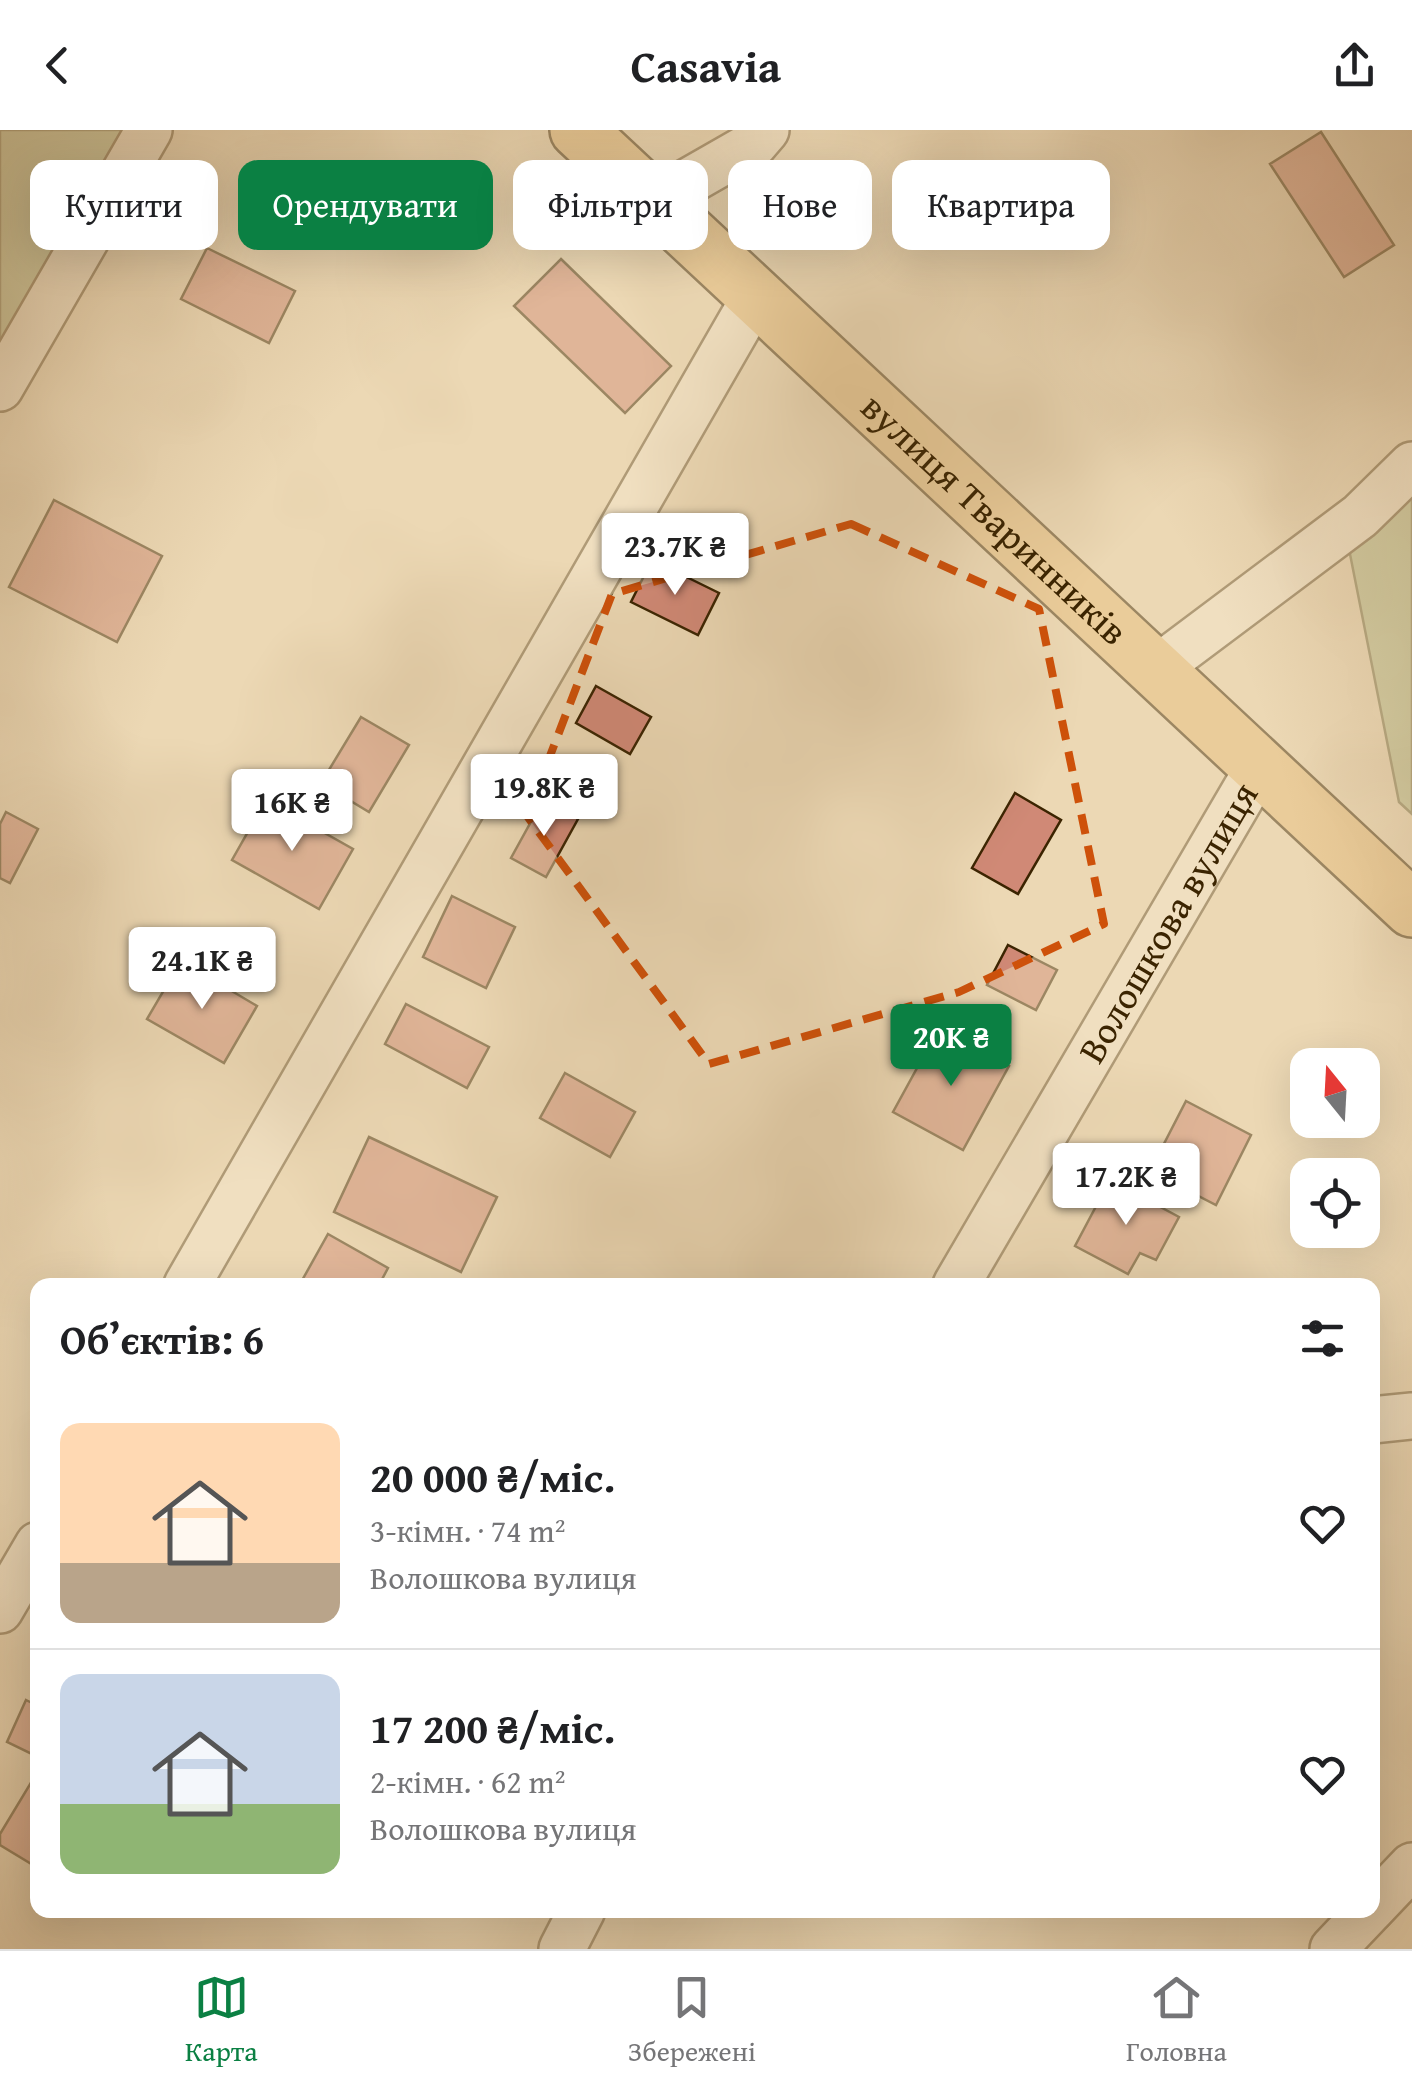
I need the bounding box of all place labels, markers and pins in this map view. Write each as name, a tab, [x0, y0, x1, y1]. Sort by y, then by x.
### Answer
pin: 23.7K ₴	[583, 513, 767, 598]
pin: 19.8K ₴	[452, 754, 636, 839]
pin: 16K ₴	[222, 769, 362, 854]
pin: 24.1K ₴	[110, 927, 294, 1012]
pin: 20K ₴	[881, 1004, 1021, 1089]
pin: 17.2K ₴	[1034, 1143, 1218, 1228]

